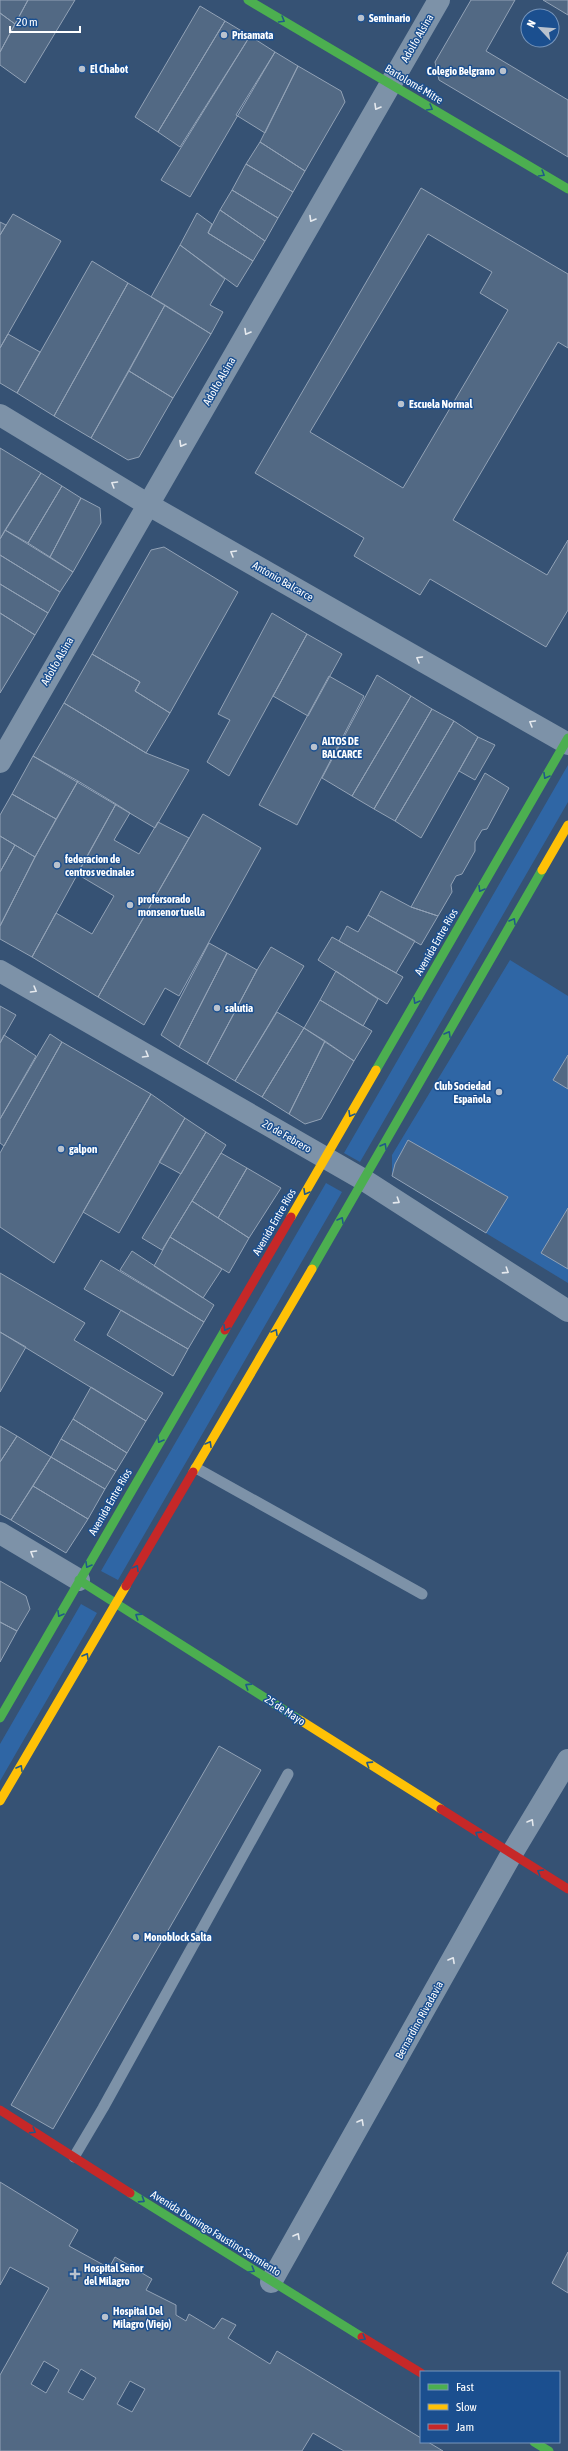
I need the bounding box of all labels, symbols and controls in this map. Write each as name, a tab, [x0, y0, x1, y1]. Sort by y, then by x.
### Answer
scale bar	[10, 8, 80, 34]
north arrow	[520, 8, 560, 48]
place label: Seminario	[369, 12, 410, 24]
street label: Adolfo Alsina	[398, 12, 436, 64]
marker: Seminario	[356, 13, 366, 23]
text: 20 m	[16, 15, 38, 29]
one-way arrow	[278, 15, 285, 22]
text: N	[524, 18, 538, 29]
place label: Prisamata	[232, 29, 273, 41]
marker: Prisamata	[219, 30, 229, 40]
street label: Bartolomé Mitre	[383, 62, 445, 106]
place label: El Chabot	[90, 63, 129, 75]
marker: El Chabot	[77, 64, 87, 74]
place label: Colegio Belgrano	[427, 65, 495, 77]
marker: Colegio Belgrano	[498, 66, 508, 76]
one-way arrow	[375, 102, 382, 110]
one-way arrow	[426, 103, 433, 110]
one-way arrow	[537, 169, 545, 176]
one-way arrow	[310, 215, 317, 222]
one-way arrow	[245, 328, 252, 335]
street label: Adolfo Alsina	[200, 355, 238, 407]
place label: Escuela Normal	[409, 398, 473, 410]
marker: Escuela Normal	[396, 399, 406, 409]
one-way arrow	[180, 440, 187, 447]
one-way arrow	[111, 482, 118, 489]
one-way arrow	[230, 550, 237, 558]
street label: Antonio Balcarce	[251, 559, 316, 603]
street label: Adolfo Alsina	[38, 635, 76, 687]
one-way arrow	[416, 656, 423, 663]
one-way arrow	[529, 720, 536, 728]
place label: ALTOS DE BALCARCE	[321, 735, 362, 760]
marker: ALTOS DE BALCARCE	[309, 742, 319, 752]
one-way arrow	[544, 772, 551, 779]
place label: federacion de centros vecinales	[64, 853, 135, 878]
marker: federacion de centros vecinales	[52, 860, 62, 870]
one-way arrow	[479, 885, 486, 892]
place label: profersorado monsenor tuella	[138, 893, 205, 918]
marker: profersorado monsenor tuella	[125, 900, 135, 910]
street label: Avenida Entre Ríos	[412, 907, 460, 977]
one-way arrow	[508, 918, 515, 925]
one-way arrow	[30, 986, 37, 993]
one-way arrow	[414, 997, 421, 1004]
place label: salutia	[225, 1002, 253, 1014]
marker: salutia	[212, 1003, 222, 1013]
one-way arrow	[444, 1031, 451, 1038]
one-way arrow	[142, 1051, 150, 1058]
place label: Club Sociedad Española	[434, 1080, 491, 1105]
marker: Club Sociedad Española	[494, 1087, 504, 1097]
one-way arrow	[348, 1110, 355, 1117]
street label: 20 de Febrero	[260, 1117, 314, 1155]
place label: galpon	[69, 1143, 97, 1155]
one-way arrow	[379, 1143, 386, 1150]
marker: galpon	[56, 1144, 66, 1154]
street label: Avenida Entre Ríos	[250, 1187, 298, 1257]
one-way arrow	[303, 1188, 310, 1195]
one-way arrow	[393, 1196, 400, 1204]
one-way arrow	[336, 1217, 343, 1224]
one-way arrow	[502, 1267, 509, 1274]
one-way arrow	[224, 1324, 231, 1331]
one-way arrow	[270, 1329, 278, 1336]
one-way arrow	[158, 1436, 165, 1444]
one-way arrow	[205, 1441, 212, 1448]
street label: Avenida Entre Ríos	[86, 1467, 134, 1537]
one-way arrow	[30, 1550, 37, 1557]
one-way arrow	[85, 1561, 92, 1568]
one-way arrow	[132, 1565, 139, 1572]
one-way arrow	[57, 1610, 64, 1617]
one-way arrow	[135, 1613, 142, 1621]
one-way arrow	[81, 1652, 88, 1660]
one-way arrow	[245, 1683, 252, 1691]
street label: 25 de Mayo	[263, 1693, 307, 1727]
one-way arrow	[366, 1761, 373, 1769]
one-way arrow	[15, 1765, 22, 1772]
one-way arrow	[527, 1819, 534, 1826]
one-way arrow	[476, 1832, 483, 1839]
one-way arrow	[537, 1870, 544, 1877]
place label: Monoblock Salta	[144, 1931, 212, 1943]
marker: Monoblock Salta	[131, 1932, 141, 1942]
one-way arrow	[448, 1957, 455, 1964]
street label: Bernardino Rivadavia	[393, 1979, 445, 2061]
one-way arrow	[356, 2119, 364, 2126]
one-way arrow	[29, 2126, 36, 2133]
street label: Avenida Domingo Faustino Sarmiento	[149, 2188, 283, 2278]
one-way arrow	[138, 2196, 145, 2203]
one-way arrow	[293, 2232, 300, 2240]
place label: Hospital Señor del Milagro	[84, 2262, 144, 2287]
one-way arrow	[248, 2265, 255, 2273]
marker: Hospital Señor del Milagro	[69, 2268, 81, 2280]
place label: Hospital Del Milagro (Viejo)	[113, 2305, 172, 2330]
marker: Hospital Del Milagro (Viejo)	[100, 2312, 110, 2322]
one-way arrow	[359, 2333, 366, 2341]
legend	[420, 2371, 560, 2443]
text: Fast	[456, 2380, 474, 2394]
text: Slow	[456, 2400, 477, 2414]
text: Jam	[456, 2420, 474, 2434]

